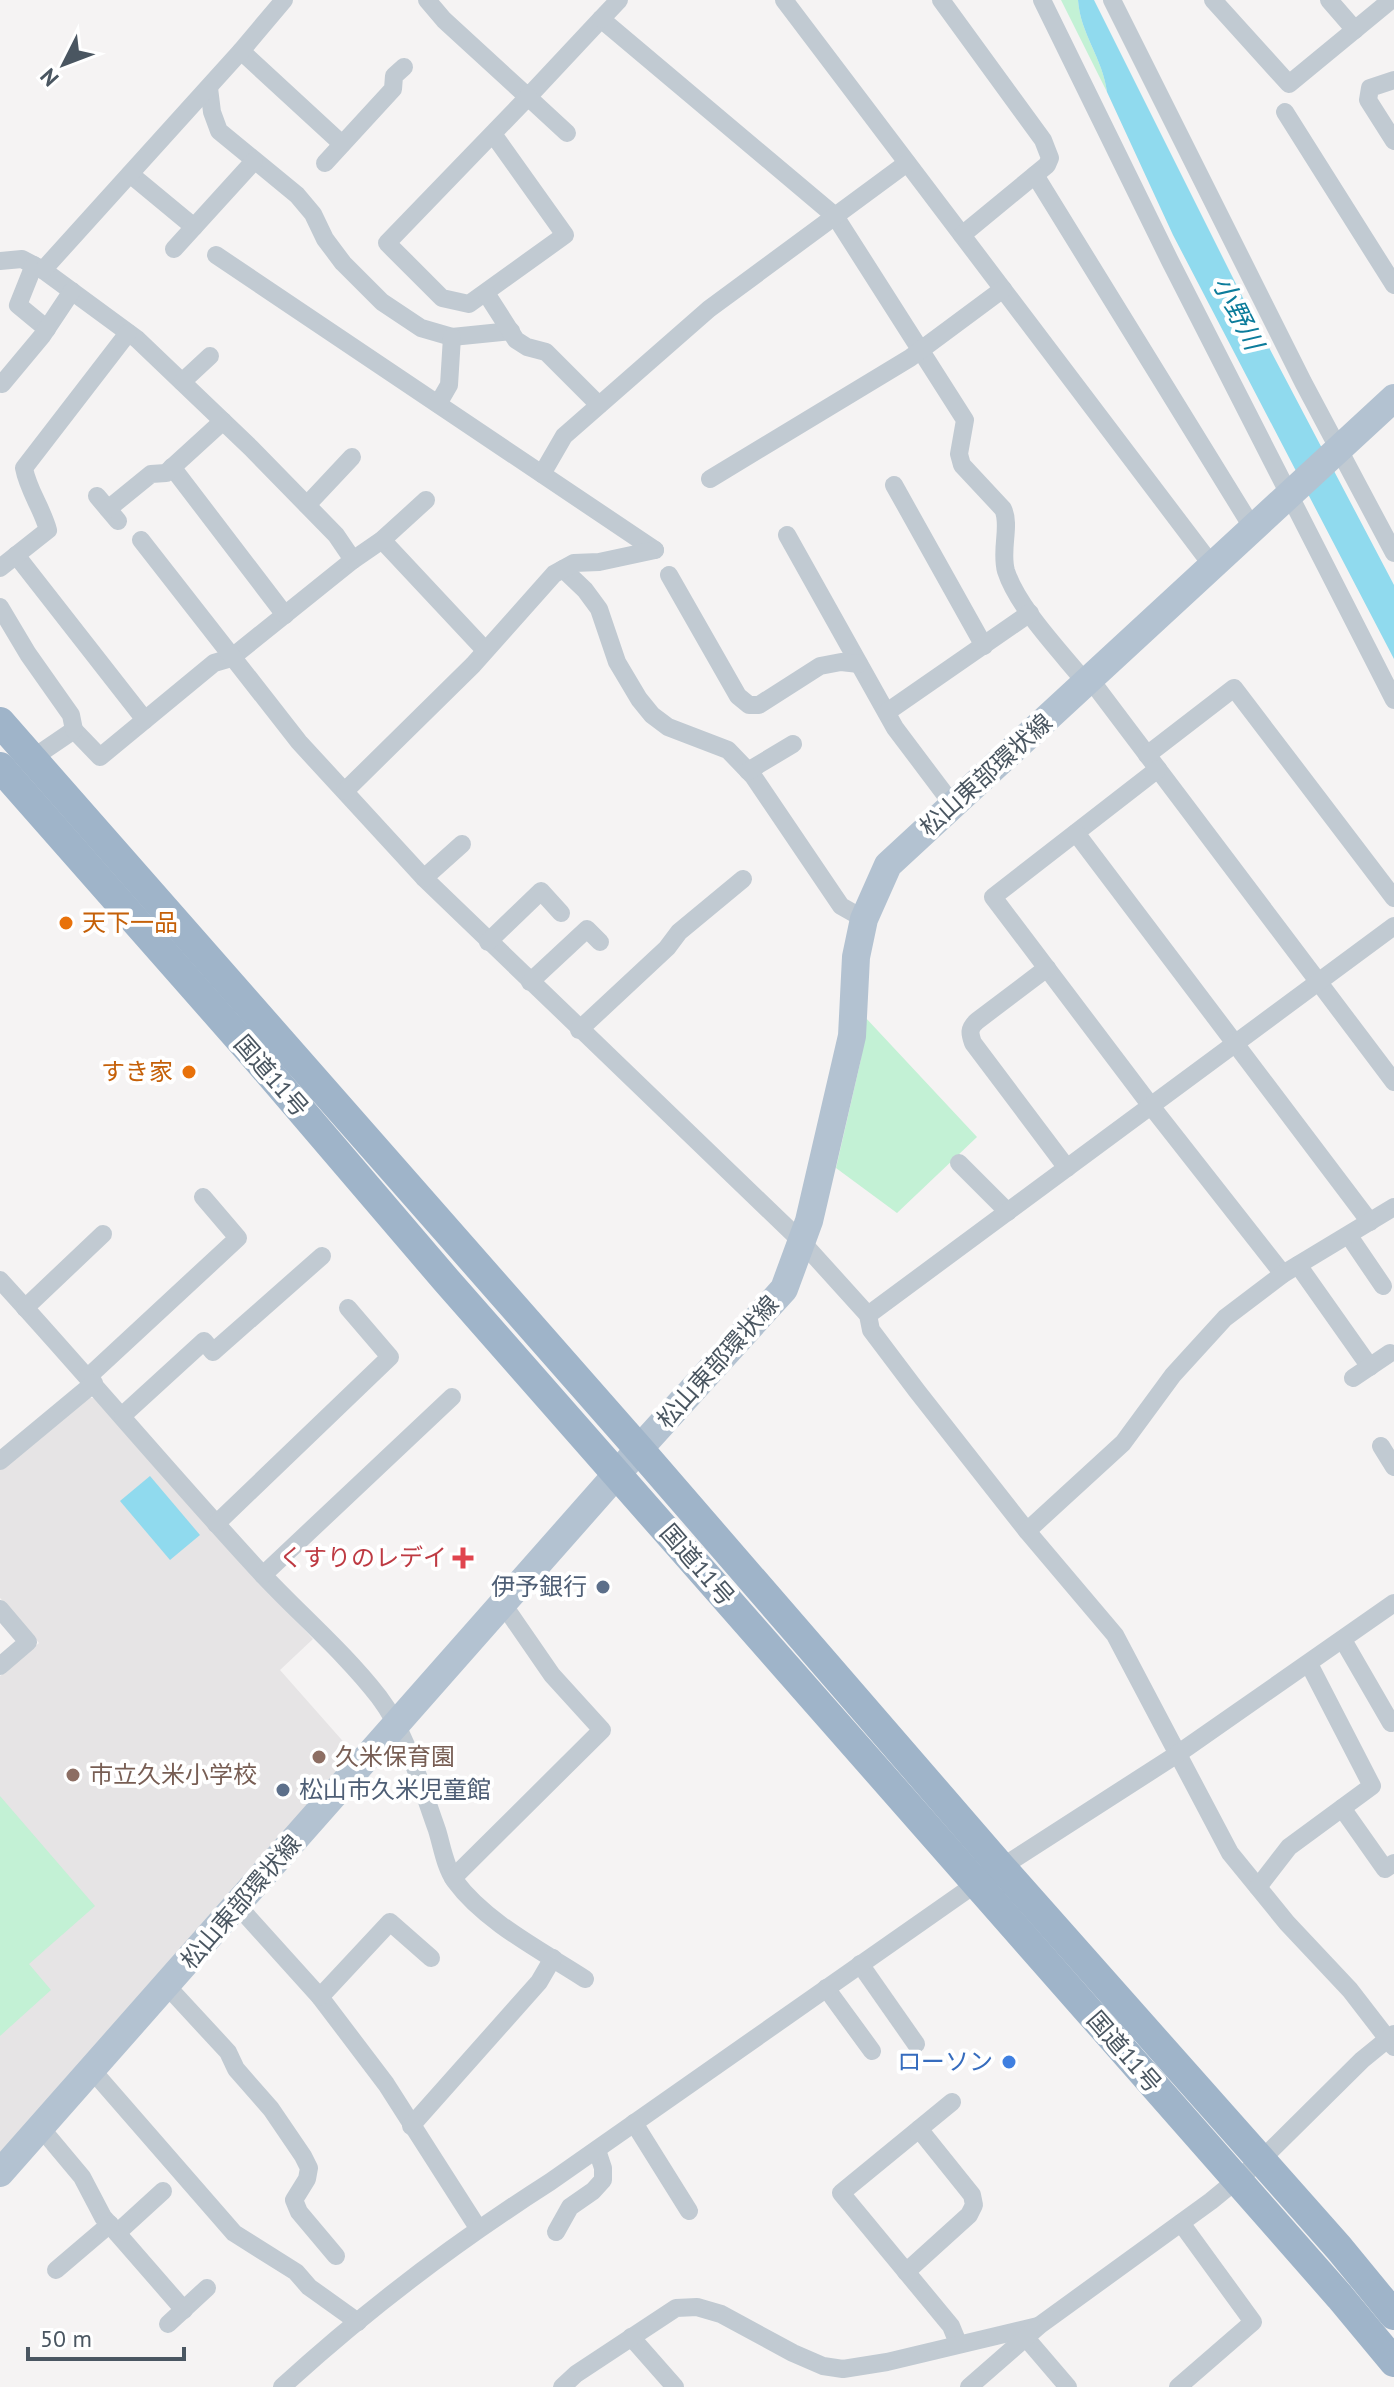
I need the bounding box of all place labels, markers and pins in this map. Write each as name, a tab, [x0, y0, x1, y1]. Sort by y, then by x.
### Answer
place label: 天下一品	[82, 907, 178, 938]
marker: 天下一品	[57, 914, 75, 932]
place label: すき家	[101, 1056, 173, 1087]
marker: すき家	[180, 1063, 198, 1081]
place label: くすりのレデイ	[279, 1542, 447, 1573]
marker: くすりのレデイ	[454, 1549, 472, 1567]
place label: 伊予銀行	[491, 1571, 587, 1602]
marker: 伊予銀行	[594, 1578, 612, 1596]
place label: 久米保育園	[335, 1741, 455, 1772]
marker: 久米保育園	[310, 1748, 328, 1766]
place label: 市立久米小学校	[89, 1759, 257, 1790]
marker: 市立久米小学校	[64, 1766, 82, 1784]
place label: 松山市久米児童館	[299, 1774, 491, 1805]
marker: 松山市久米児童館	[274, 1781, 292, 1799]
place label: ローソン	[897, 2046, 993, 2077]
marker: ローソン	[1000, 2053, 1018, 2071]

